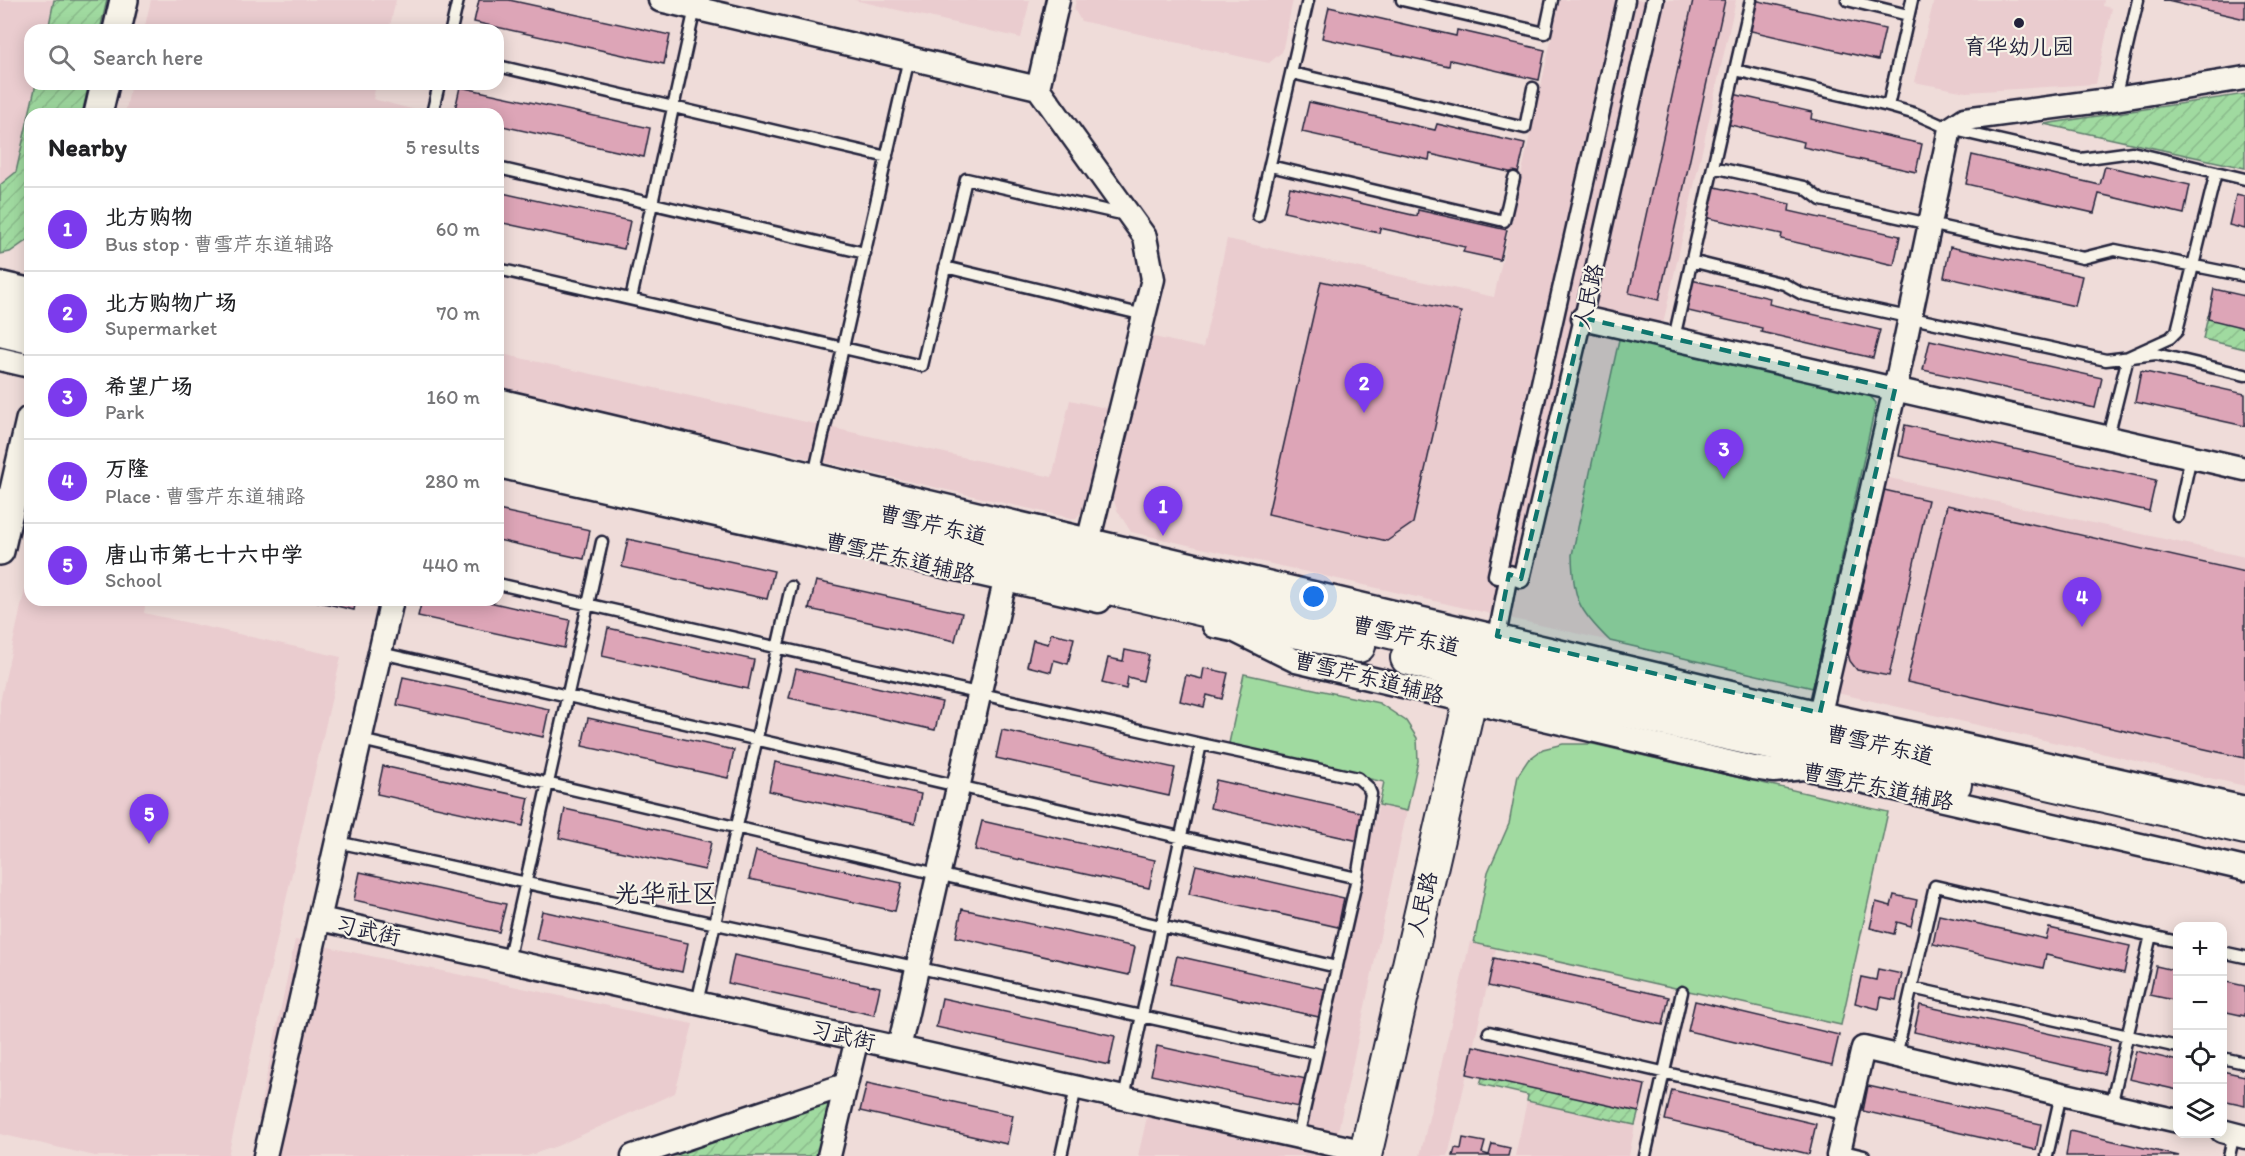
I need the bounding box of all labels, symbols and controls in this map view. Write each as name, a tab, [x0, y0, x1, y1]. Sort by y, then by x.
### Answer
marker: 育华幼儿园	[2012, 16, 2026, 30]
search box	[24, 24, 504, 90]
place label: 育华幼儿园	[1964, 33, 2074, 60]
icon: search	[45, 41, 78, 74]
text: Search here	[93, 44, 203, 71]
text: Nearby	[48, 131, 127, 163]
text: 5 results	[406, 135, 480, 159]
text: 北方购物	[105, 203, 193, 230]
text: 1	[63, 217, 72, 241]
text: 60 m	[436, 217, 480, 241]
text: Bus stop · 曹雪芹东道辅路	[105, 232, 333, 256]
street label: 人民路	[1568, 261, 1609, 331]
text: 北方购物广场	[105, 289, 237, 316]
text: 2	[62, 301, 73, 325]
text: 70 m	[436, 301, 480, 325]
text: Supermarket	[105, 316, 217, 340]
pin: 2	[1344, 364, 1384, 413]
text: 希望广场	[105, 373, 193, 400]
text: 3	[62, 385, 73, 409]
text: 160 m	[427, 385, 480, 409]
text: Park	[105, 400, 144, 424]
pin: 3	[1704, 430, 1744, 479]
text: 万隆	[105, 455, 149, 482]
text: 4	[61, 469, 74, 493]
text: 280 m	[425, 469, 480, 493]
text: Place · 曹雪芹东道辅路	[105, 484, 305, 508]
pin: 1	[1144, 486, 1182, 536]
street label: 曹雪芹东道	[876, 499, 990, 550]
street label: 曹雪芹东道辅路	[822, 527, 978, 588]
text: 唐山市第七十六中学	[105, 541, 303, 568]
text: 5	[62, 553, 73, 577]
text: 440 m	[422, 553, 480, 577]
text: School	[105, 568, 162, 592]
pin: 4	[2062, 578, 2102, 627]
your location	[1299, 582, 1328, 611]
street label: 曹雪芹东道	[1349, 610, 1463, 661]
street label: 曹雪芹东道辅路	[1291, 646, 1447, 709]
street label: 曹雪芹东道	[1823, 719, 1937, 770]
street label: 曹雪芹东道辅路	[1800, 757, 1956, 816]
pin: 5	[130, 794, 168, 844]
street label: 人民路	[1402, 869, 1443, 939]
district label: 光华社区	[614, 877, 718, 909]
street label: 习武街	[333, 910, 403, 951]
map controls	[2173, 922, 2227, 1138]
button: +	[2173, 922, 2227, 976]
button: −	[2173, 976, 2227, 1030]
street label: 习武街	[808, 1015, 878, 1056]
button: locate	[2173, 1030, 2227, 1084]
button: layers	[2173, 1084, 2227, 1138]

